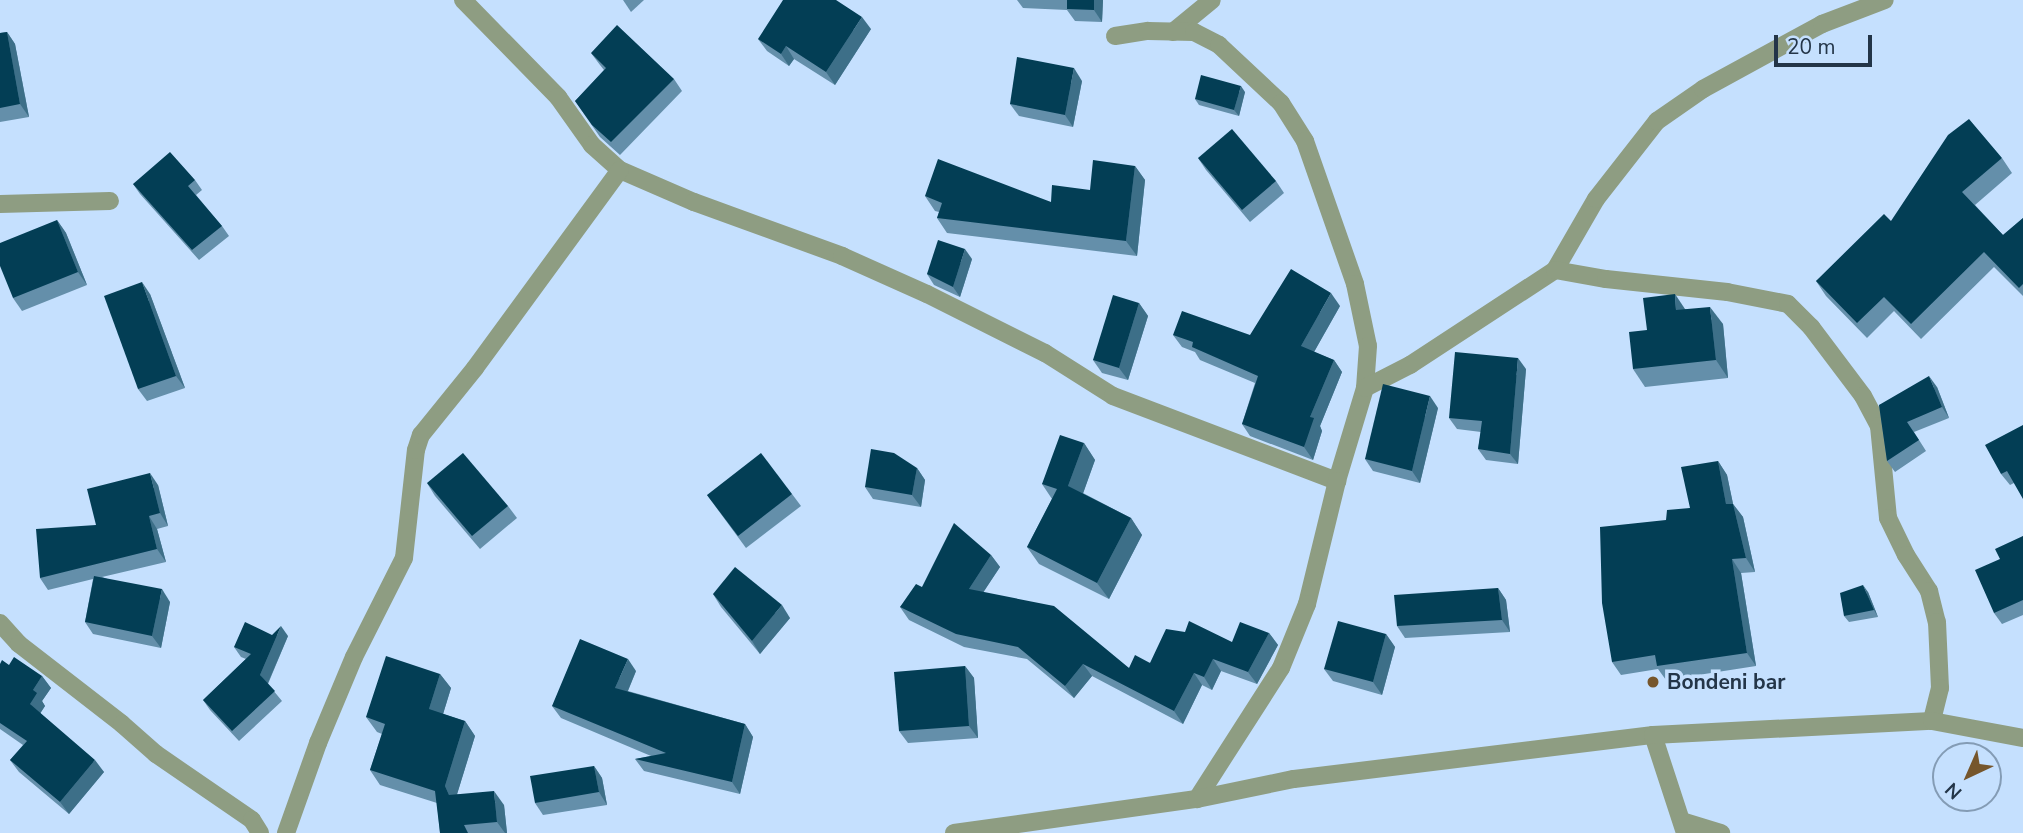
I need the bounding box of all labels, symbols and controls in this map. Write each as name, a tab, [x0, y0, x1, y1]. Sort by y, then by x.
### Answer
scale bar	[1778, 21, 1876, 65]
text: 20 m	[1787, 33, 1836, 61]
place label: Bondeni bar	[1667, 669, 1785, 695]
marker: Bondeni bar	[1645, 674, 1661, 690]
north arrow	[1932, 742, 2002, 812]
text: N	[1940, 776, 1968, 805]

